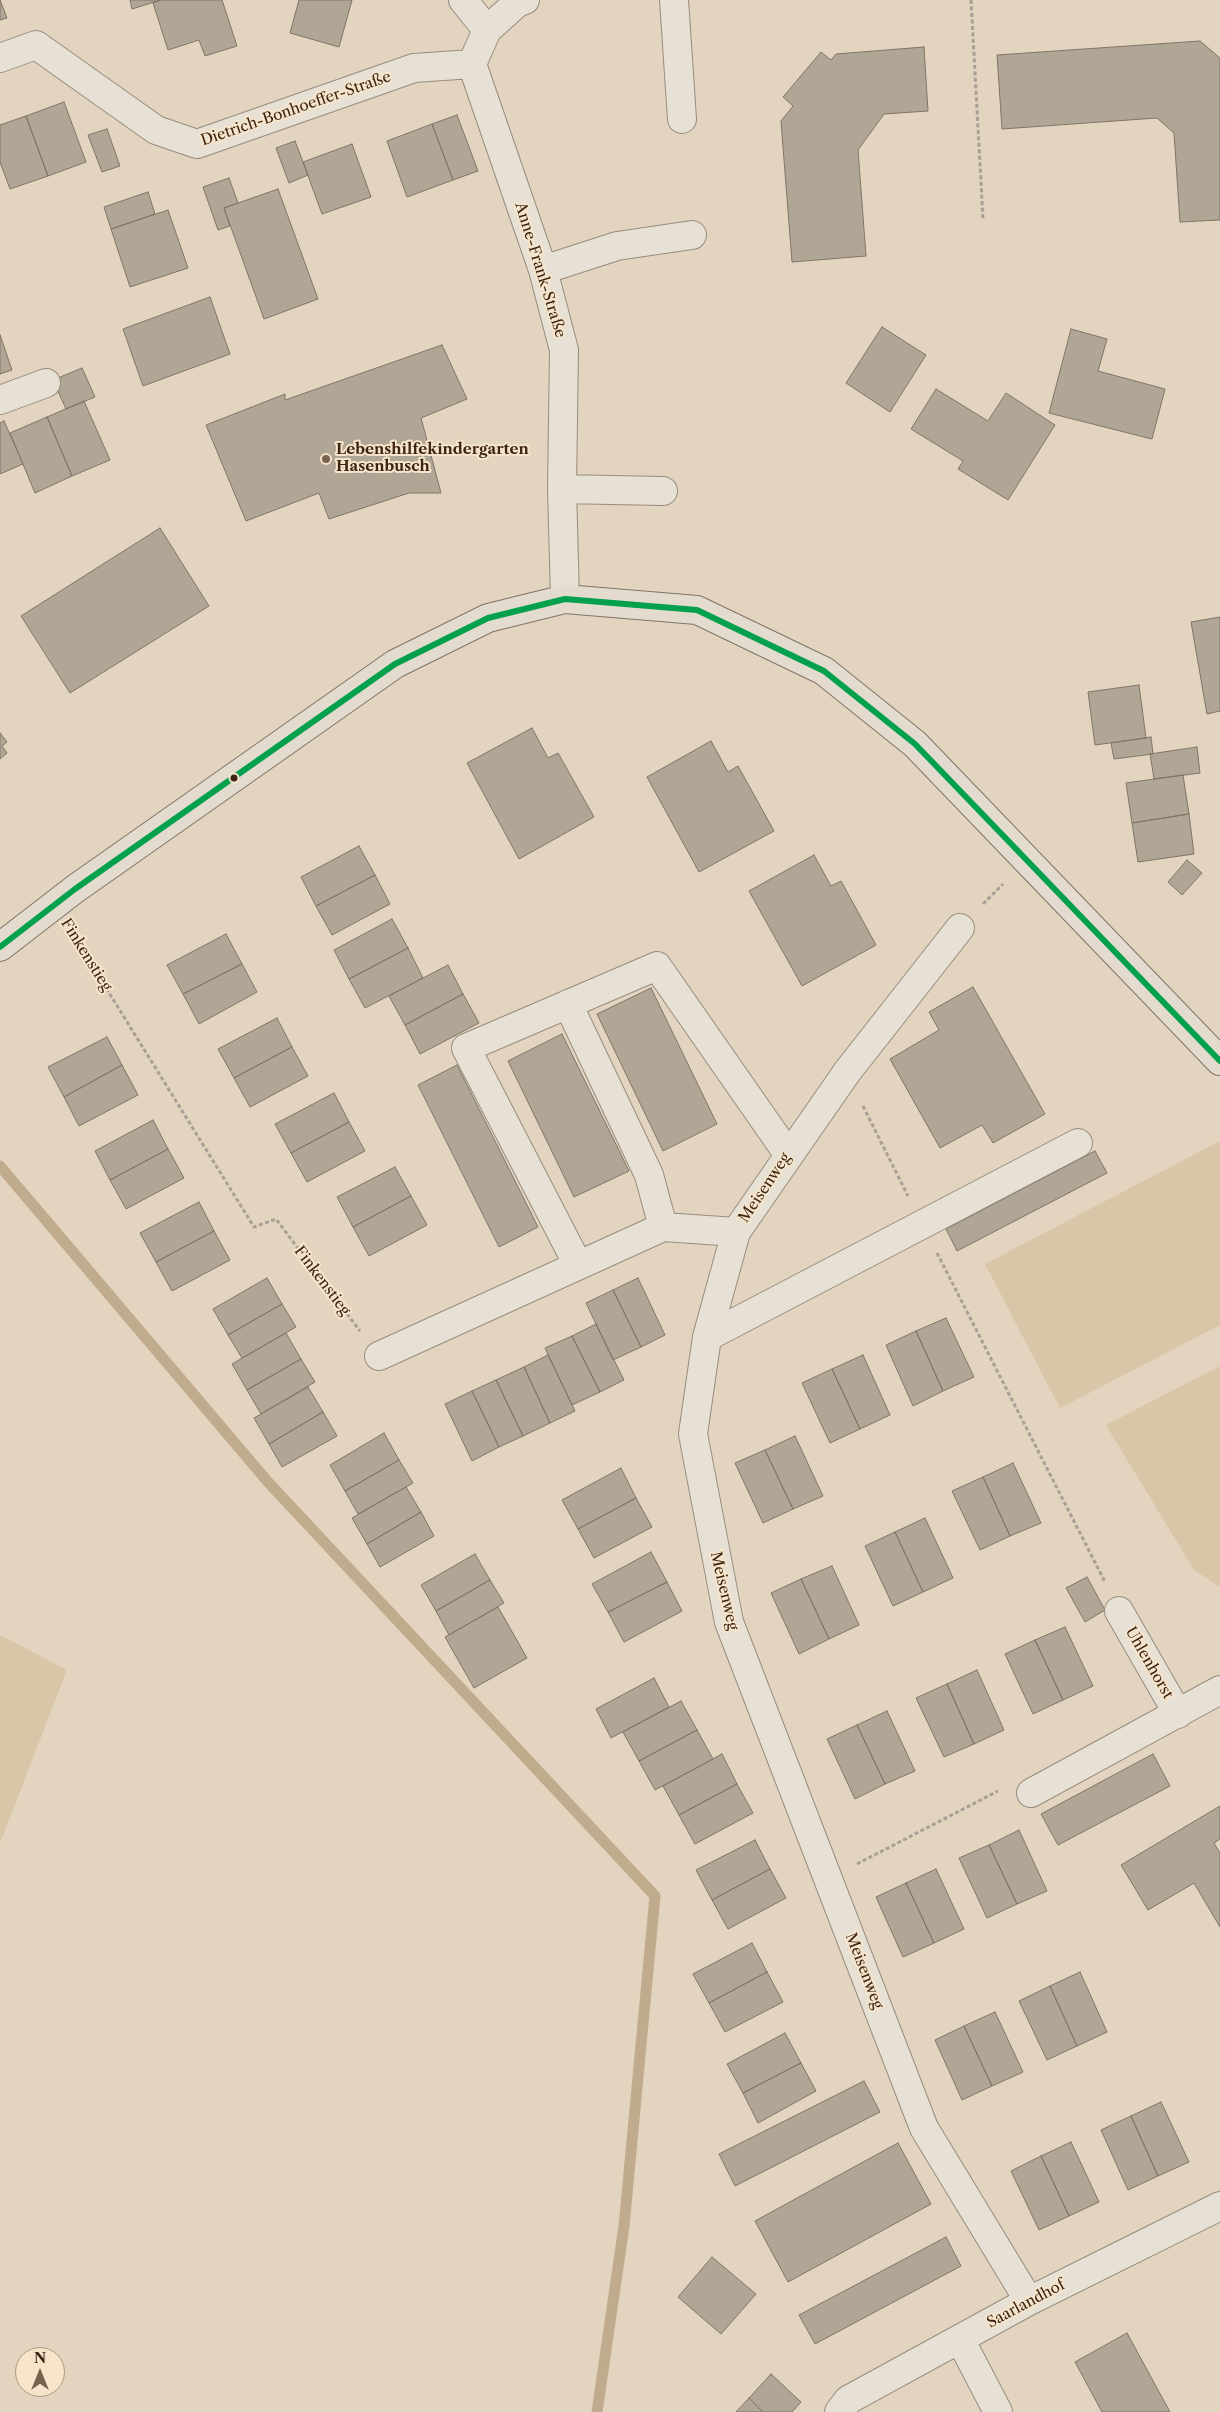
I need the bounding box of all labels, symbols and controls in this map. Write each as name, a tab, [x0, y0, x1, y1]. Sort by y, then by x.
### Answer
street label: Dietrich-Bonhoeffer-Straße	[199, 68, 393, 150]
street label: Anne-Frank-Straße	[511, 200, 569, 340]
place label: Lebenshilfekindergarten Hasenbusch	[336, 441, 529, 476]
marker: Lebenshilfekindergarten Hasenbusch	[320, 453, 332, 465]
unlabelled marker	[229, 773, 239, 783]
street label: Finkenstieg	[57, 915, 115, 995]
street label: Meisenweg	[735, 1150, 795, 1226]
street label: Finkenstieg	[290, 1243, 354, 1319]
street label: Meisenweg	[706, 1550, 742, 1632]
street label: Uhlenhorst	[1121, 1624, 1177, 1702]
street label: Meisenweg	[841, 1930, 887, 2012]
street label: Saarlandhof	[984, 2276, 1068, 2332]
north arrow	[15, 2347, 65, 2397]
text: N	[34, 2349, 46, 2367]

